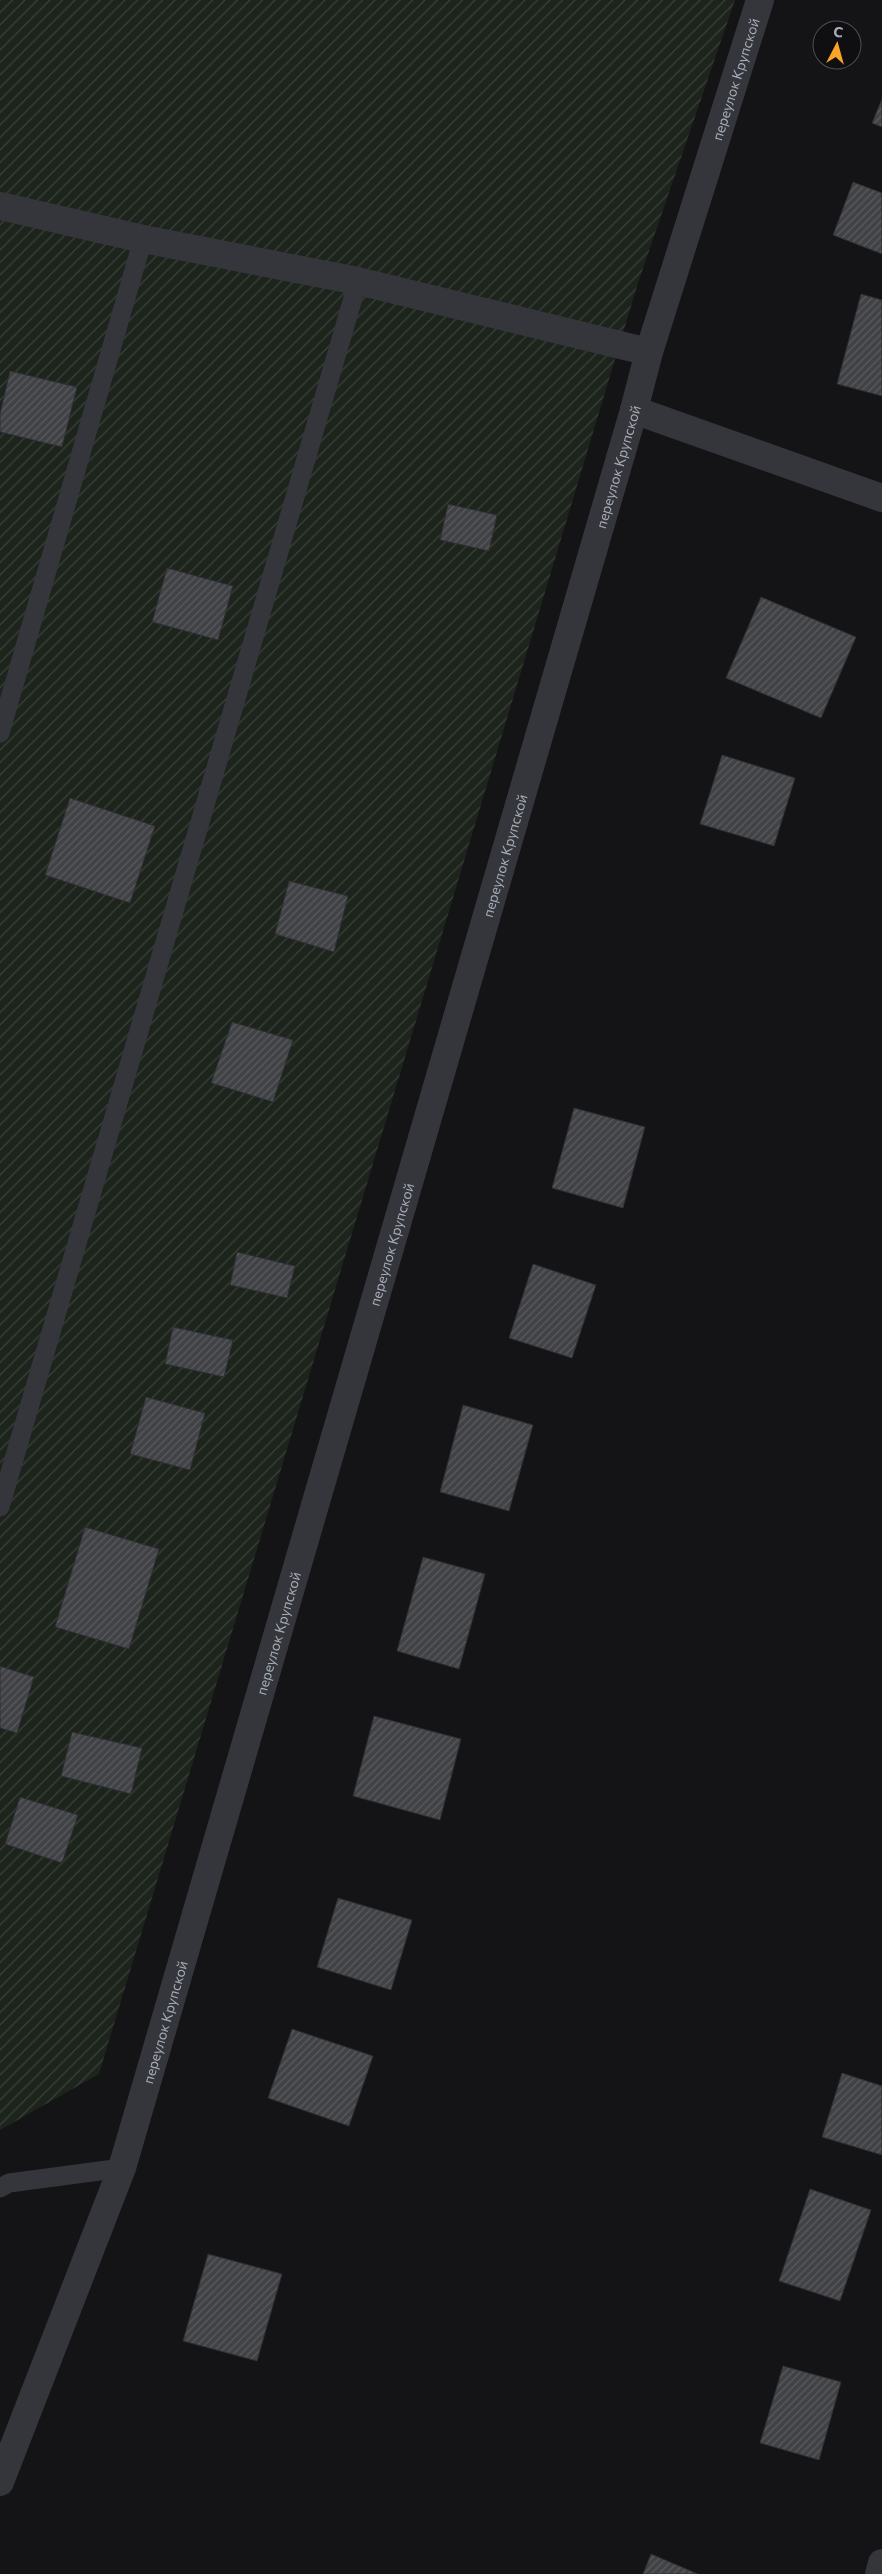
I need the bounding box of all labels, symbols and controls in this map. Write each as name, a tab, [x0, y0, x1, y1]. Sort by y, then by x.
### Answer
street label: переулок Крупской	[708, 16, 762, 142]
north arrow	[812, 20, 862, 70]
text: С	[833, 23, 844, 41]
street label: переулок Крупской	[592, 403, 643, 530]
street label: переулок Крупской	[478, 792, 530, 919]
street label: переулок Крупской	[365, 1181, 417, 1308]
street label: переулок Крупской	[252, 1570, 304, 1697]
street label: переулок Крупской	[139, 1958, 191, 2085]

